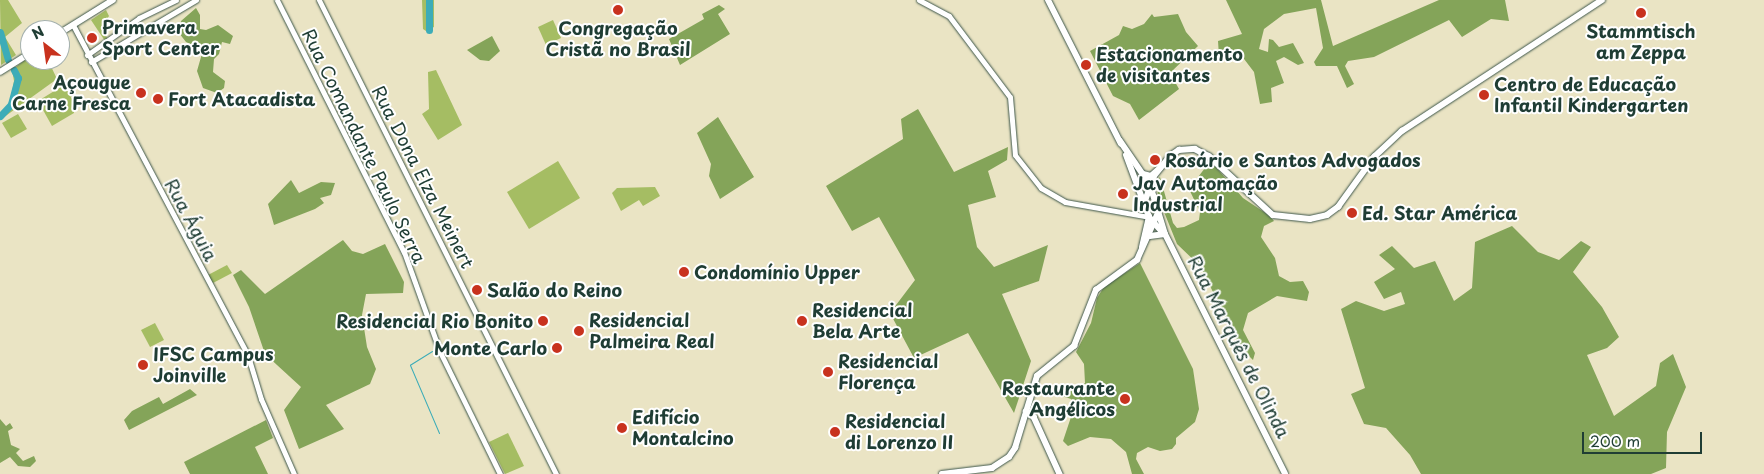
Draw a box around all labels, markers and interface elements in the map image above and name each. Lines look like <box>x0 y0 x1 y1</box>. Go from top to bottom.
marker: Congregação Cristã no Brasil <box>612 4 624 16</box>
marker: Stammtisch am Zeppa <box>1635 7 1647 19</box>
place label: Primavera Sport Center <box>102 17 221 59</box>
place label: Congregação Cristã no Brasil <box>546 18 690 60</box>
north arrow <box>20 20 70 70</box>
text: N <box>28 21 48 44</box>
place label: Stammtisch am Zeppa <box>1586 21 1696 64</box>
street label: Rua Comandante Paulo Serra <box>298 26 430 266</box>
marker: Primavera Sport Center <box>86 32 98 44</box>
place label: Estacionamento de visitantes <box>1096 44 1243 86</box>
marker: Estacionamento de visitantes <box>1080 59 1092 71</box>
place label: Açougue Carne Fresca <box>11 72 131 115</box>
place label: Centro de Educação Infantil Kindergarten <box>1494 74 1690 116</box>
street label: Rua Dona Elza Meinert <box>367 82 479 272</box>
marker: Açougue Carne Fresca <box>135 87 147 99</box>
place label: Fort Atacadista <box>168 88 316 110</box>
marker: Centro de Educação Infantil Kindergarten <box>1478 89 1490 101</box>
marker: Fort Atacadista <box>152 93 164 105</box>
place label: Rosário e Santos Advogados <box>1165 149 1422 171</box>
marker: Rosário e Santos Advogados <box>1149 154 1161 166</box>
place label: Jav Automação Industrial <box>1133 173 1278 215</box>
street label: Rua Águia <box>160 175 222 265</box>
marker: Jav Automação Industrial <box>1117 188 1129 200</box>
place label: Ed. Star América <box>1362 202 1519 224</box>
marker: Ed. Star América <box>1346 207 1358 219</box>
street label: Rua Marquês de Olinda <box>1183 251 1295 443</box>
place label: Condomínio Upper <box>694 261 861 283</box>
marker: Condomínio Upper <box>678 266 690 278</box>
place label: Salão do Reino <box>487 279 623 301</box>
marker: Salão do Reino <box>471 284 483 296</box>
place label: Residencial Bela Arte <box>812 300 912 342</box>
place label: Residencial Rio Bonito <box>333 310 533 332</box>
place label: Residencial Palmeira Real <box>589 310 715 352</box>
marker: Residencial Rio Bonito <box>537 315 549 327</box>
marker: Residencial Bela Arte <box>796 315 808 327</box>
marker: Residencial Palmeira Real <box>573 325 585 337</box>
place label: Monte Carlo <box>434 337 547 359</box>
marker: Monte Carlo <box>551 342 563 354</box>
place label: IFSC Campus Joinville <box>153 344 273 386</box>
place label: Residencial Florença <box>838 351 938 394</box>
marker: IFSC Campus Joinville <box>137 359 149 371</box>
marker: Residencial Florença <box>822 366 834 378</box>
place label: Restaurante Angélicos <box>1002 378 1115 420</box>
marker: Restaurante Angélicos <box>1119 393 1131 405</box>
place label: Edifício Montalcino <box>632 407 734 449</box>
place label: Residencial di Lorenzo II <box>845 411 955 454</box>
marker: Edifício Montalcino <box>616 422 628 434</box>
scale bar <box>1584 422 1704 454</box>
marker: Residencial di Lorenzo II <box>829 426 841 438</box>
text: 200 m <box>1590 429 1640 452</box>

